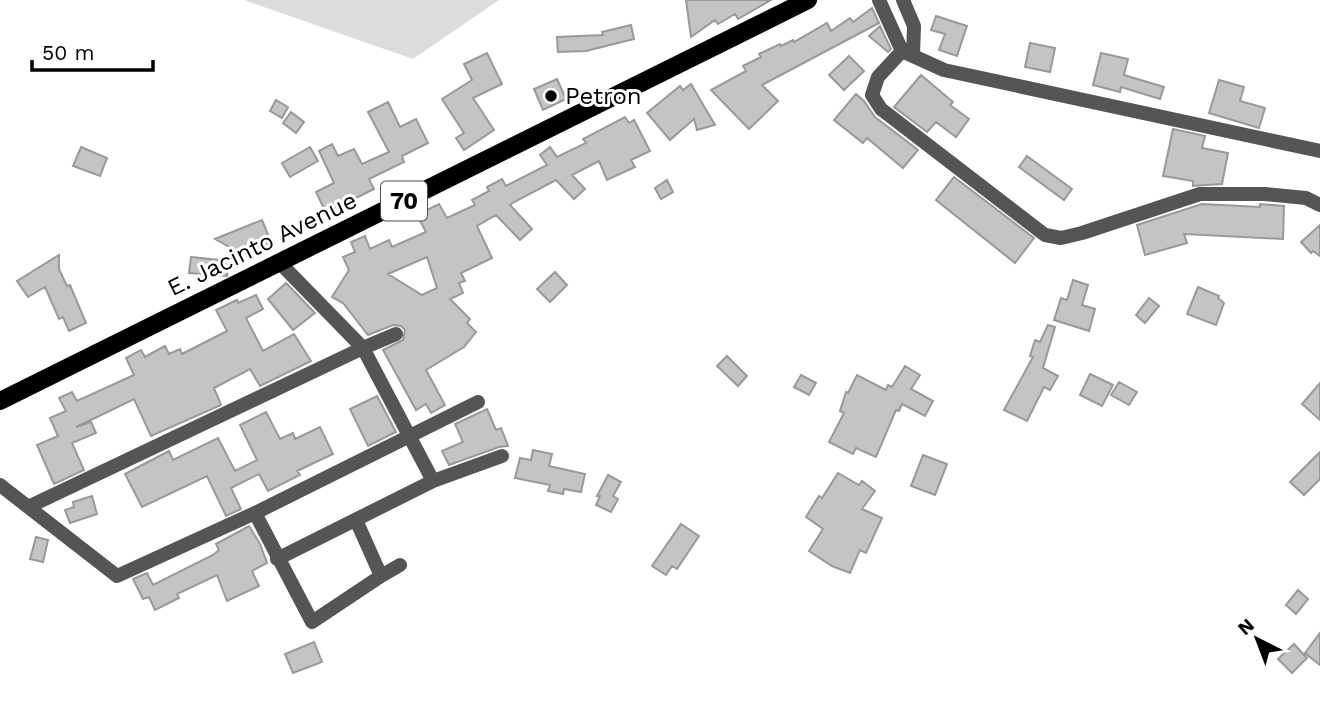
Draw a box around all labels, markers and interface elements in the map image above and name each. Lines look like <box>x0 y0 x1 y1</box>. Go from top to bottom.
scale bar <box>32 28 152 72</box>
text: 50 m <box>42 40 94 65</box>
place label: Petron <box>565 82 642 110</box>
marker: Petron <box>543 88 559 104</box>
road number: 70 <box>381 182 427 220</box>
street label: E. Jacinto Avenue <box>163 186 361 302</box>
north arrow <box>1222 604 1292 674</box>
text: N <box>1233 613 1259 640</box>

